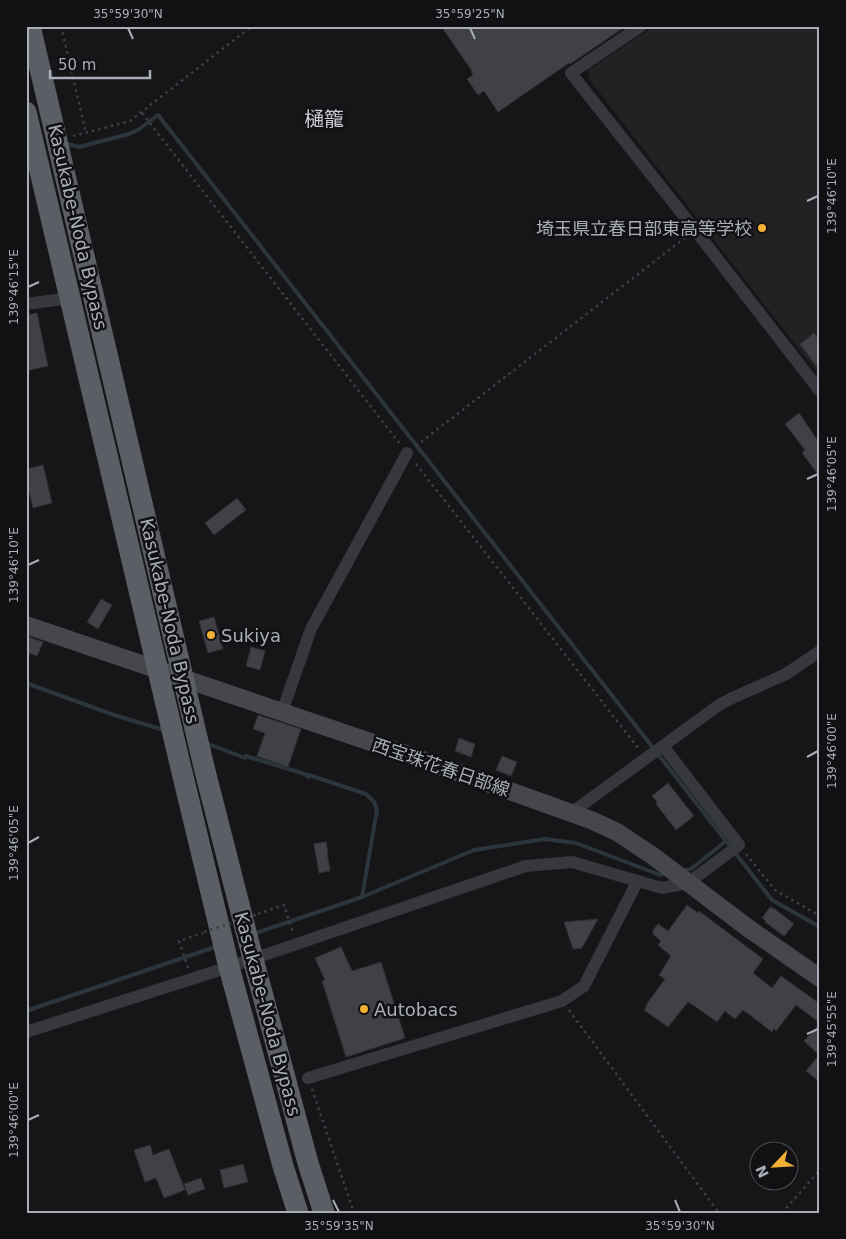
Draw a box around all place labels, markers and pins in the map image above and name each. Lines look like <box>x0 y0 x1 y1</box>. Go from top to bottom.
place label: 埼玉県立春日部東高等学校 <box>536 218 752 239</box>
marker: 埼玉県立春日部東高等学校 <box>756 222 768 234</box>
place label: Sukiya <box>221 625 281 646</box>
marker: Sukiya <box>205 629 217 641</box>
place label: Autobacs <box>374 999 458 1020</box>
marker: Autobacs <box>358 1003 370 1015</box>

